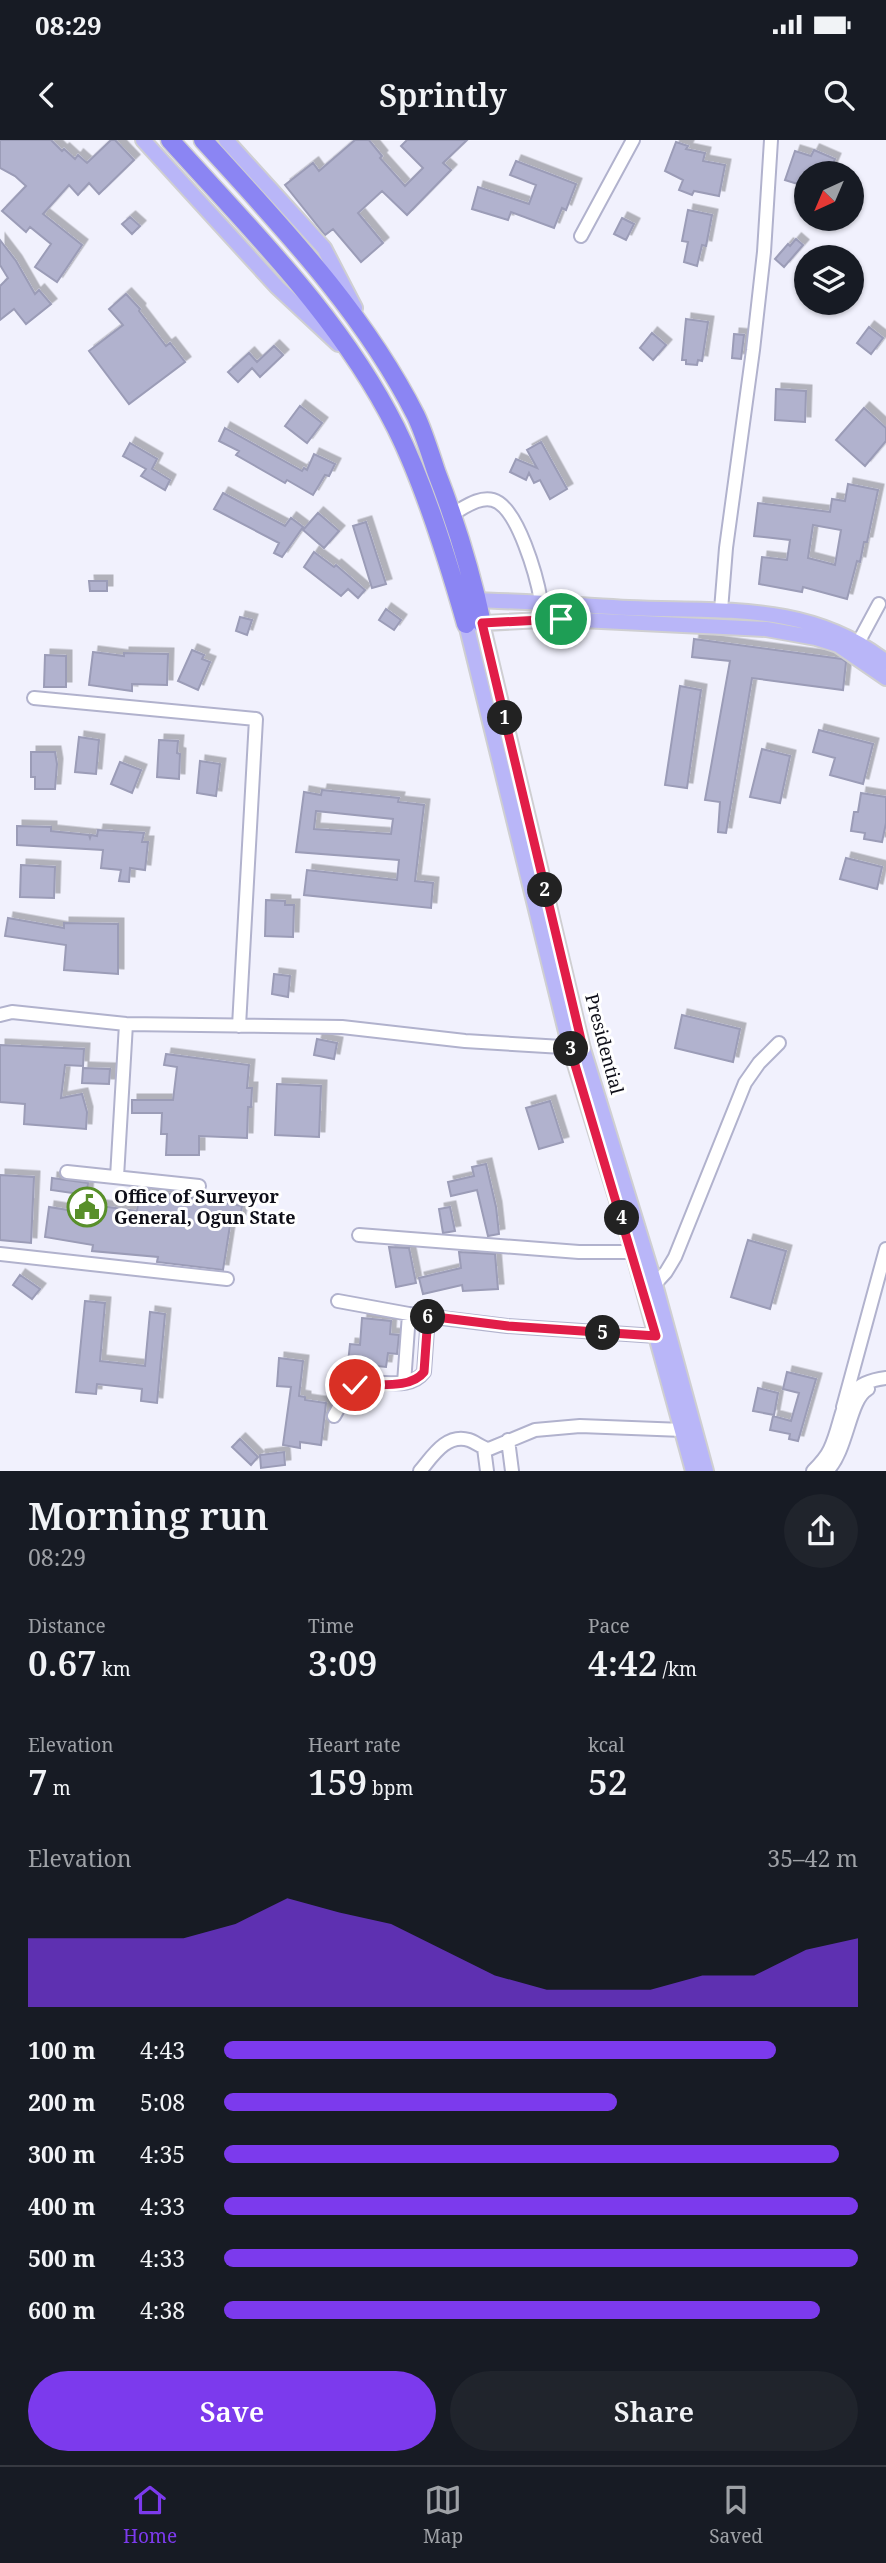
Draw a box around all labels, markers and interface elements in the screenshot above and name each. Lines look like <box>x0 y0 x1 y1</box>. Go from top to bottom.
text: 08:29 <box>35 7 102 43</box>
text: Sprintly <box>379 73 507 116</box>
icon: back <box>28 76 66 114</box>
icon: search <box>820 76 858 114</box>
north arrow <box>794 161 864 231</box>
map controls <box>794 161 864 315</box>
button: layers <box>794 245 864 315</box>
pin <box>531 589 591 649</box>
icon: arrive <box>542 600 580 638</box>
pin: 1 <box>488 700 522 736</box>
text: 1 <box>499 704 510 730</box>
pin: 2 <box>528 872 562 908</box>
text: 2 <box>539 876 550 902</box>
street label: Presidential <box>580 991 630 1097</box>
pin: 3 <box>554 1032 588 1066</box>
text: 3 <box>565 1035 576 1061</box>
place label: Office of Surveyor General, Ogun State <box>114 1184 296 1229</box>
public building icon: Office of Surveyor General, Ogun State <box>66 1186 108 1228</box>
pin: 4 <box>604 1200 640 1236</box>
text: 4 <box>616 1204 627 1230</box>
pin: 6 <box>410 1300 446 1334</box>
text: 6 <box>422 1303 433 1329</box>
pin: 5 <box>586 1316 620 1350</box>
text: 5 <box>597 1319 608 1345</box>
pin <box>325 1355 385 1415</box>
icon: check <box>336 1366 374 1404</box>
text: Morning run <box>28 1489 269 1541</box>
button: share <box>784 1494 858 1568</box>
text: 08:29 <box>28 1541 86 1573</box>
text: Distance <box>28 1613 106 1639</box>
text: Time <box>308 1613 354 1639</box>
text: Pace <box>588 1613 630 1639</box>
text: 0.67 <box>28 1639 97 1686</box>
text: 3:09 <box>308 1639 378 1686</box>
text: 4:42 <box>588 1639 658 1686</box>
text: km <box>97 1656 131 1682</box>
text: /km <box>658 1656 697 1682</box>
text: Elevation <box>28 1732 114 1758</box>
text: Heart rate <box>308 1732 401 1758</box>
text: kcal <box>588 1732 625 1758</box>
text: 7 <box>28 1758 48 1805</box>
text: 159 <box>308 1758 367 1805</box>
text: 52 <box>588 1758 627 1805</box>
text: m <box>48 1775 71 1801</box>
text: bpm <box>367 1775 413 1801</box>
text: Elevation <box>28 1842 132 1874</box>
text: 35–42 m <box>767 1842 858 1874</box>
text: 100 m <box>28 2034 96 2066</box>
text: 4:43 <box>140 2034 185 2066</box>
text: 200 m <box>28 2086 96 2118</box>
text: 5:08 <box>140 2086 185 2118</box>
text: 300 m <box>28 2138 96 2170</box>
text: 4:35 <box>140 2138 185 2170</box>
text: 400 m <box>28 2190 96 2222</box>
text: 4:33 <box>140 2190 185 2222</box>
text: 500 m <box>28 2242 96 2274</box>
text: 4:33 <box>140 2242 185 2274</box>
text: 600 m <box>28 2294 96 2326</box>
text: 4:38 <box>140 2294 185 2326</box>
button: Save <box>28 2371 436 2451</box>
button: Share <box>450 2371 858 2451</box>
tab: Home <box>123 2481 177 2549</box>
tab: Map <box>423 2481 463 2549</box>
tab: Saved <box>709 2481 763 2549</box>

